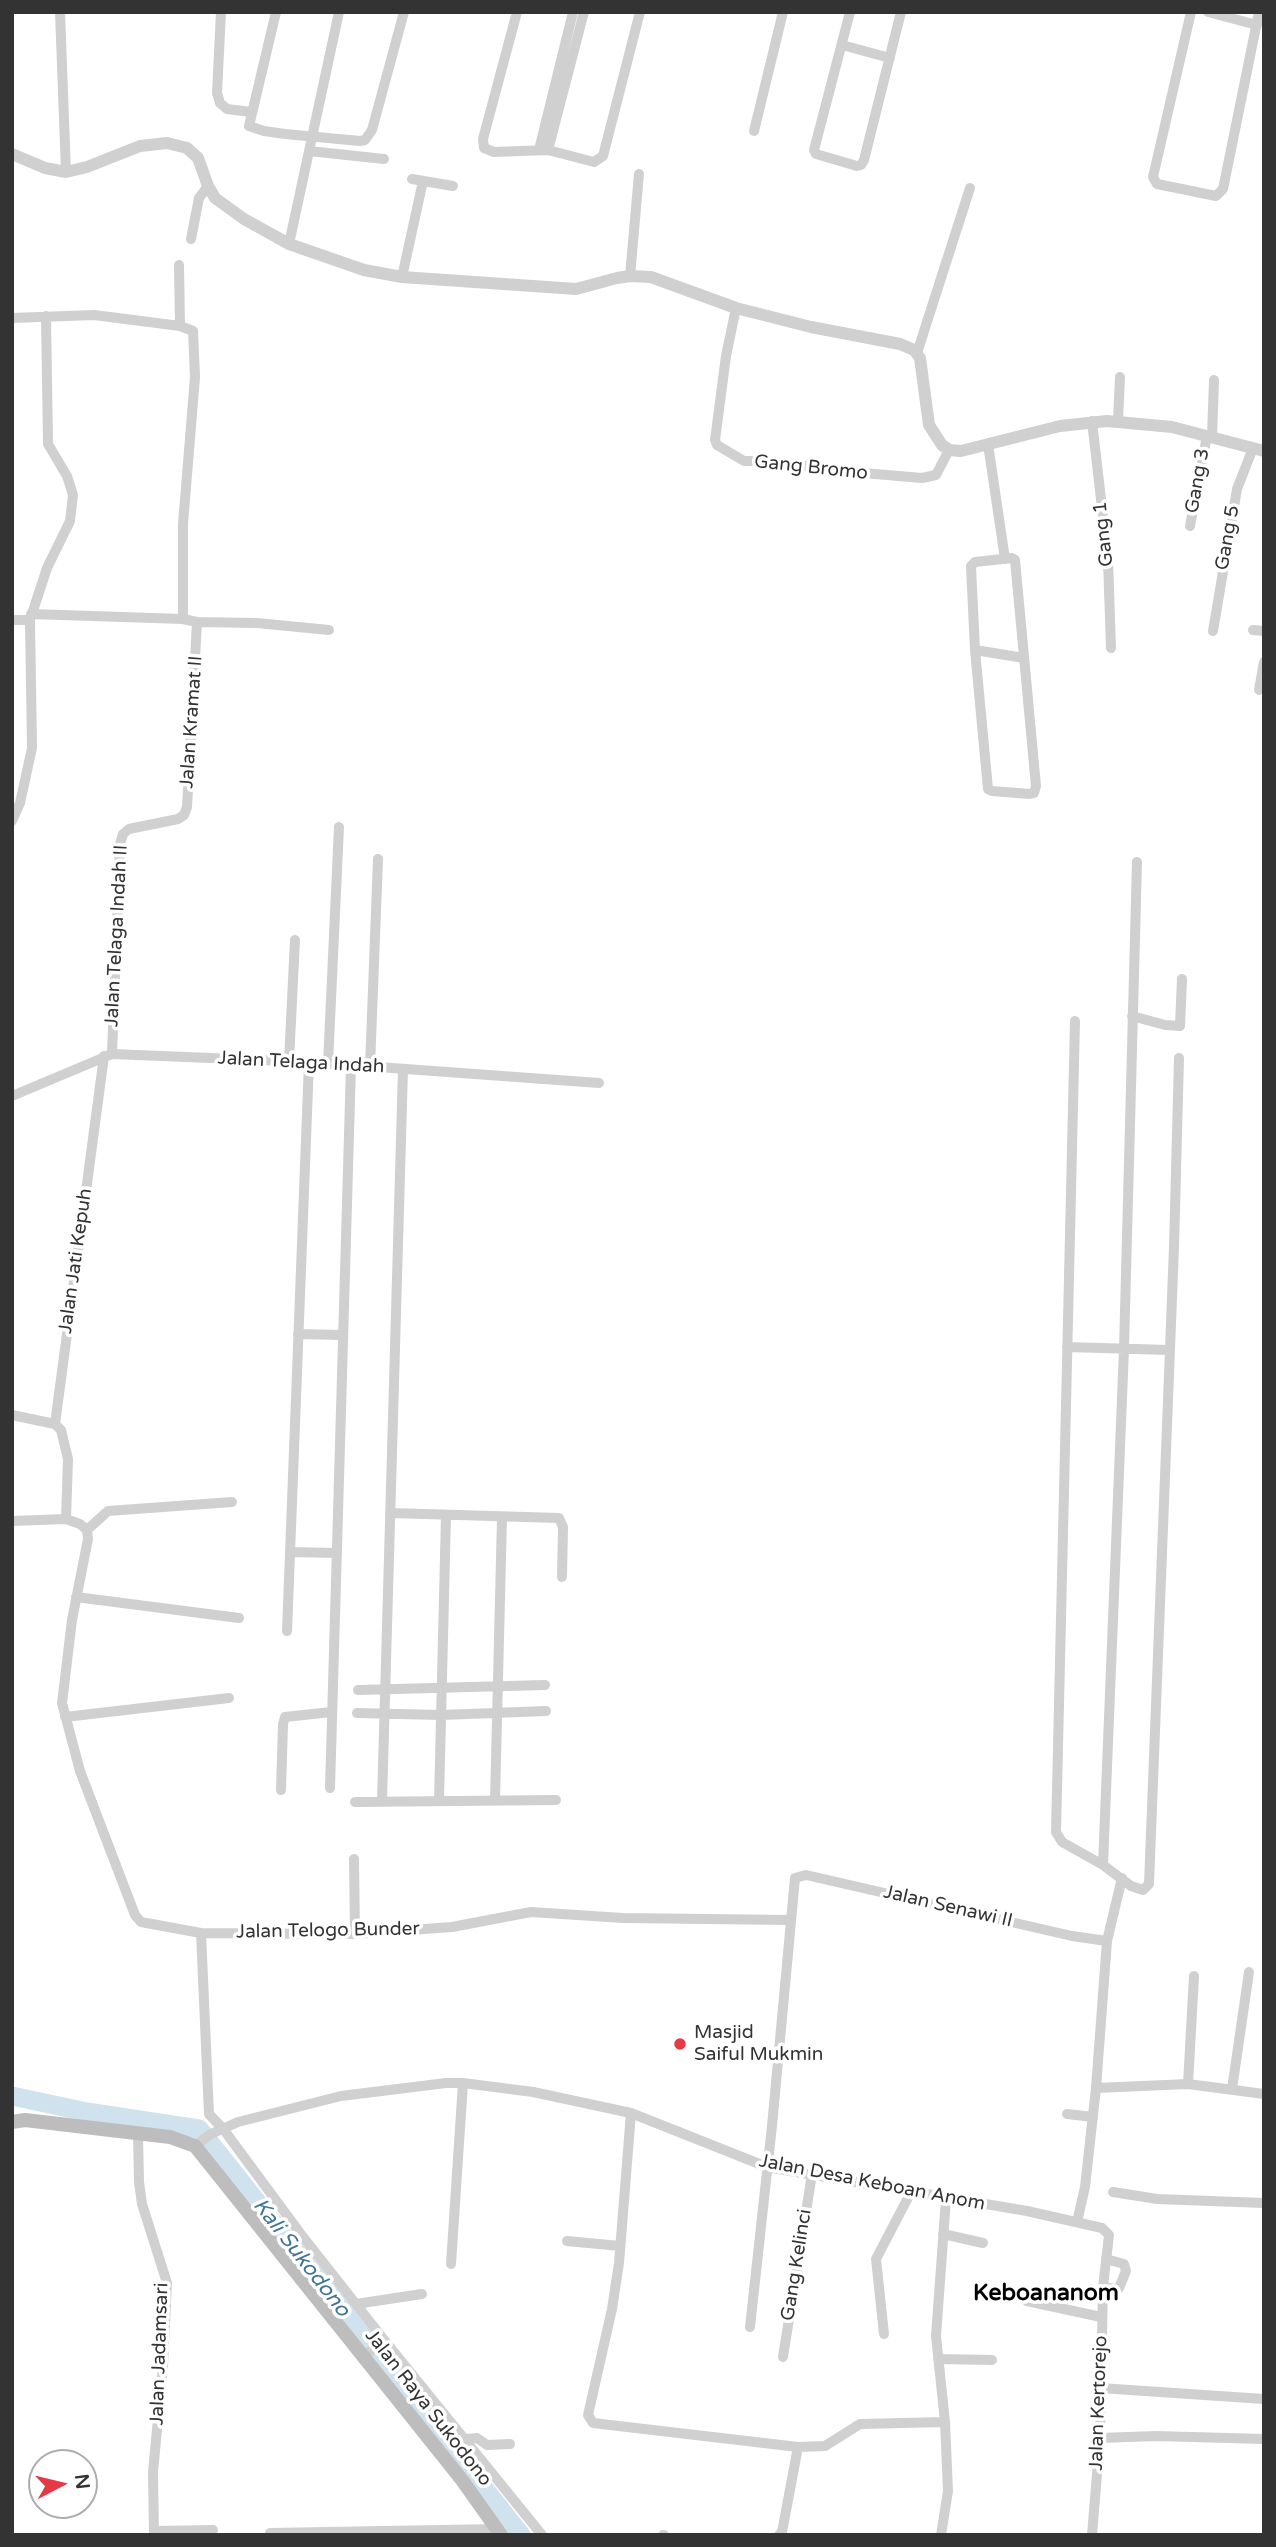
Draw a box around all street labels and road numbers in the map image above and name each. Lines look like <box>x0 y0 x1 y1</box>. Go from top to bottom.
street label: Gang 3 <box>1181 447 1215 515</box>
street label: Gang Bromo <box>753 451 869 485</box>
street label: Gang 1 <box>1089 500 1119 568</box>
street label: Gang 5 <box>1211 504 1245 572</box>
street label: Jalan Kramat II <box>176 655 208 789</box>
street label: Jalan Telaga Indah II <box>101 844 133 1028</box>
street label: Jalan Telaga Indah <box>217 1047 385 1079</box>
street label: Jalan Jati Kepuh <box>55 1187 97 1335</box>
street label: Jalan Senawi II <box>881 1881 1015 1933</box>
street label: Jalan Telogo Bunder <box>236 1918 420 1944</box>
street label: Jalan Desa Keboan Anom <box>757 2150 987 2216</box>
street label: Gang Kelinci <box>777 2207 817 2323</box>
street label: Jalan Jadamsari <box>146 2282 174 2426</box>
street label: Jalan Raya Sukodono <box>360 2325 496 2491</box>
street label: Jalan Kertorejo <box>1085 2335 1113 2471</box>

